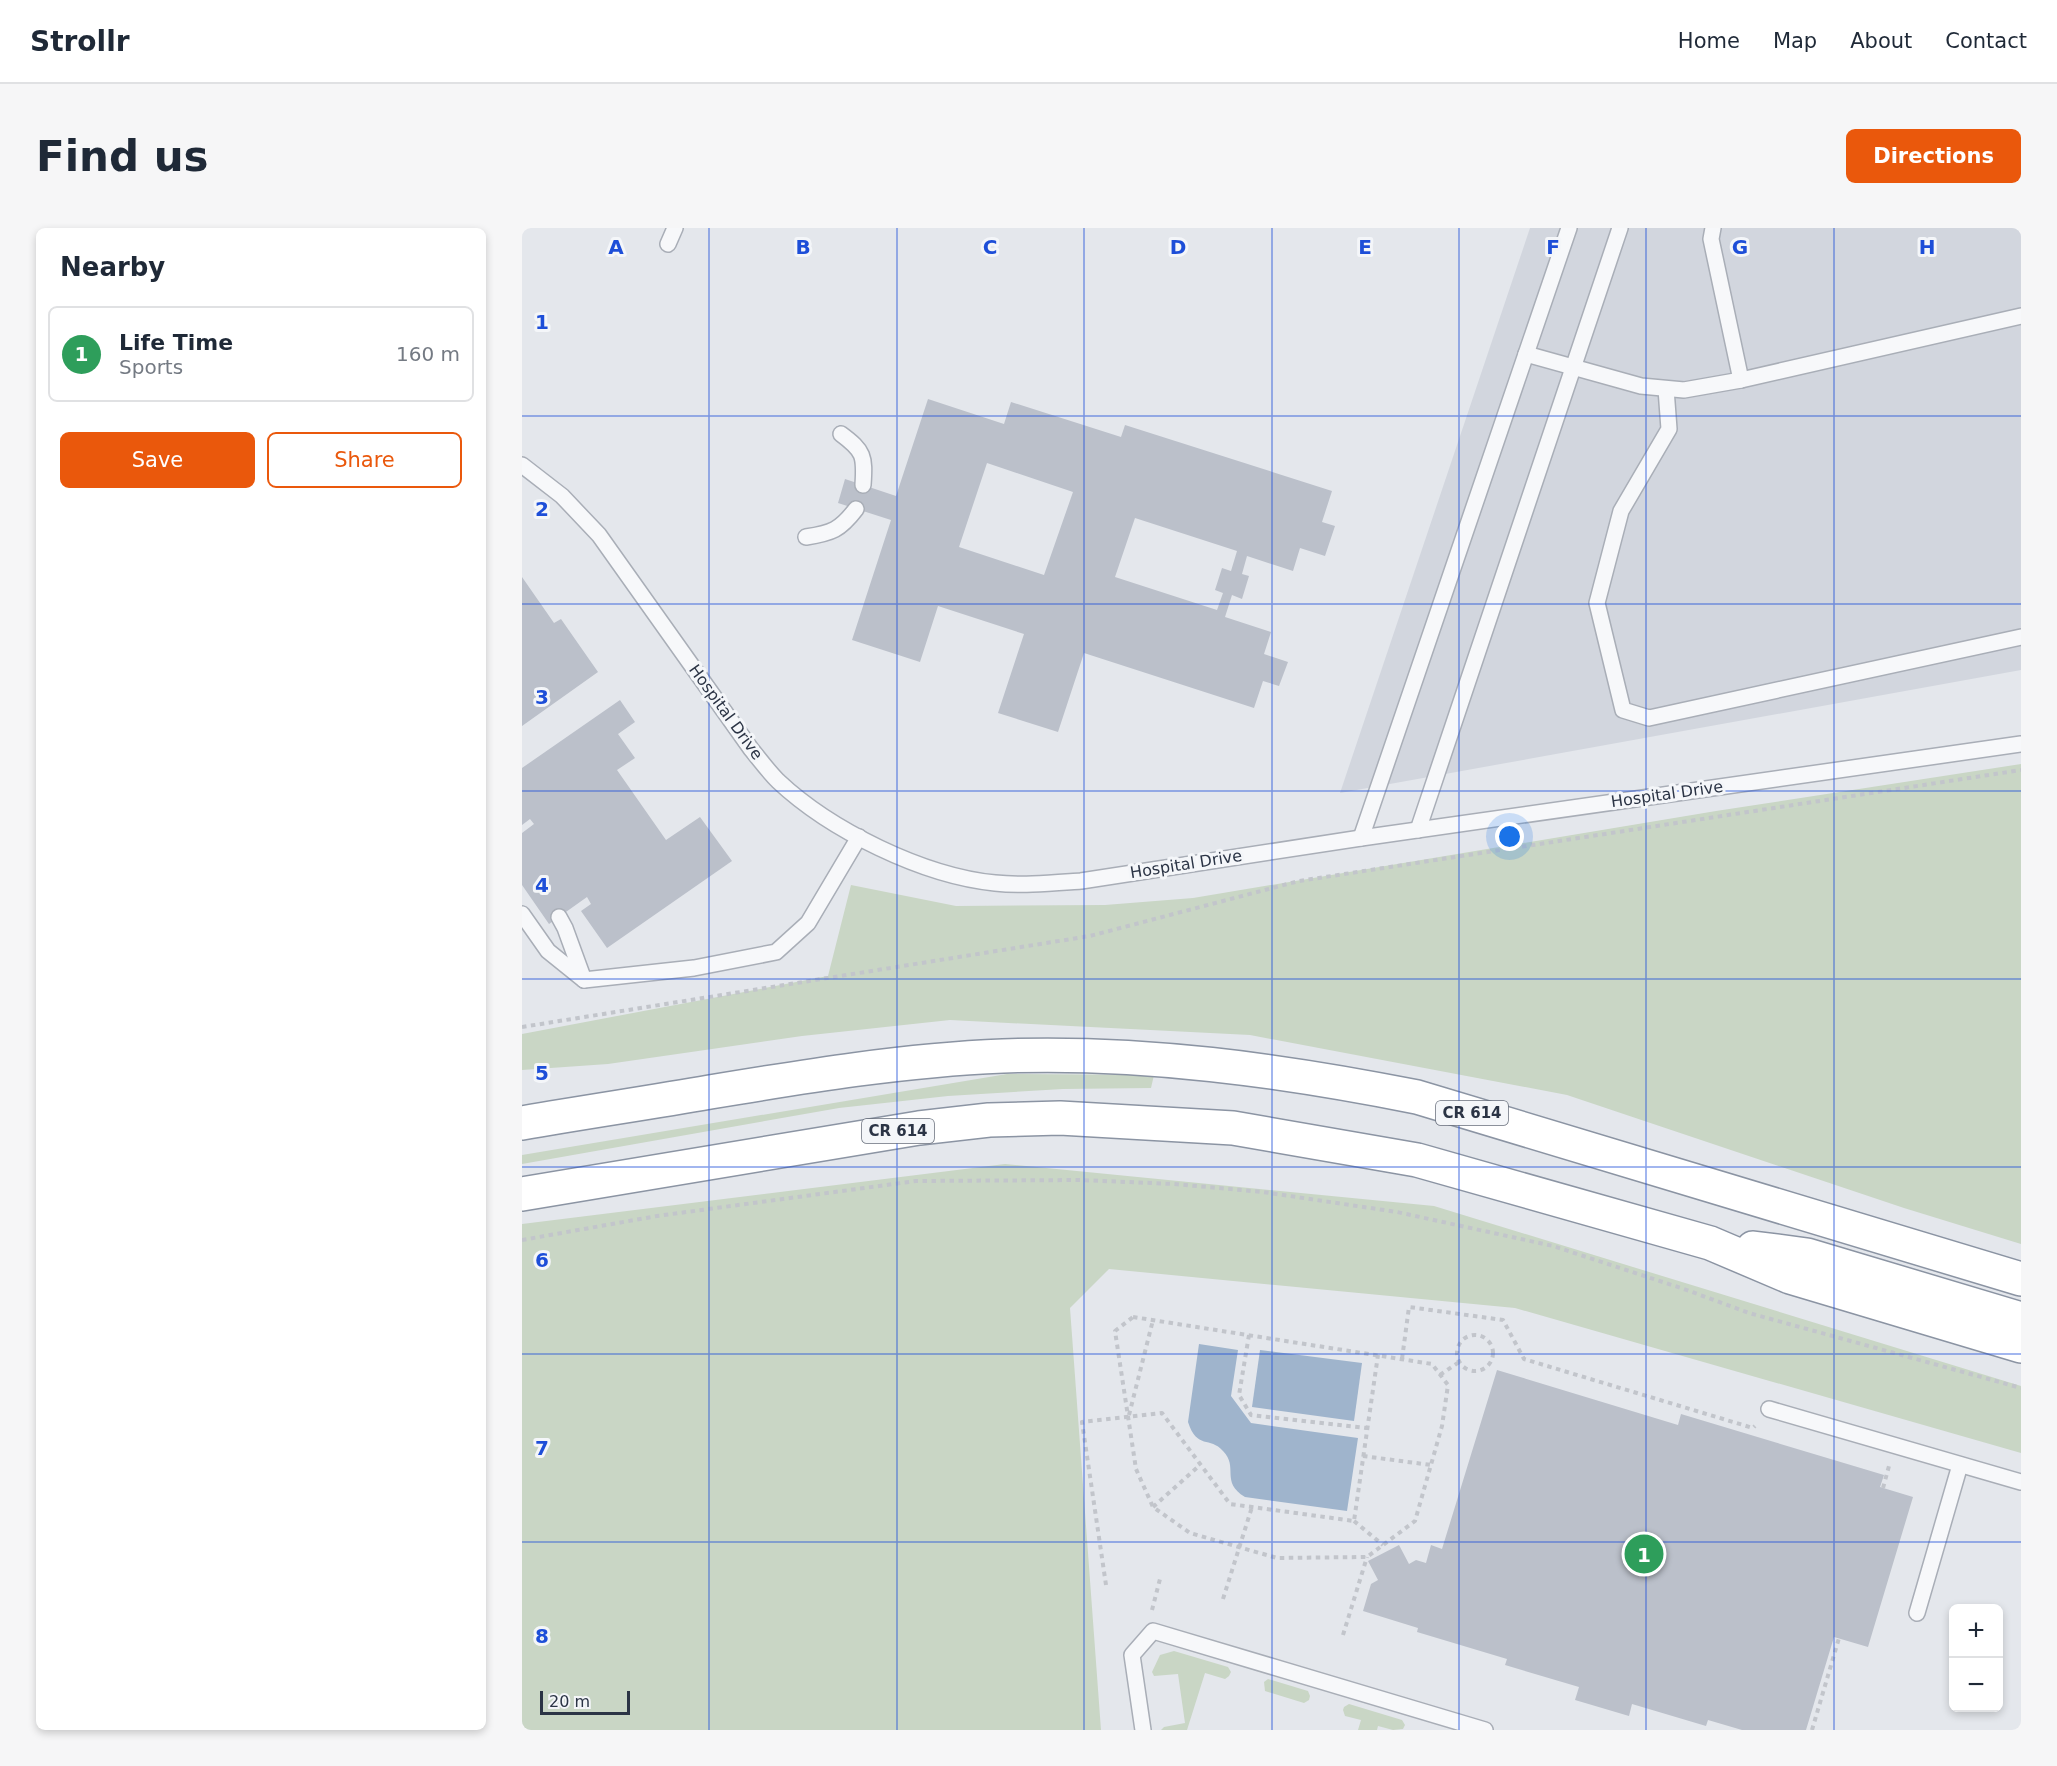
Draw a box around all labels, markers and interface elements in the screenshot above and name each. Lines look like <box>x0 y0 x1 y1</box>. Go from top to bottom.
text: Strollr <box>30 25 130 58</box>
text: Home <box>1678 29 1740 53</box>
text: Map <box>1773 29 1817 53</box>
text: About <box>1850 29 1912 53</box>
text: Contact <box>1945 29 2027 53</box>
button: Directions <box>1846 129 2021 183</box>
text: Find us <box>36 132 209 181</box>
text: A <box>608 235 624 259</box>
text: B <box>795 235 811 259</box>
text: C <box>983 235 997 259</box>
text: D <box>1170 235 1186 259</box>
text: E <box>1358 235 1372 259</box>
text: F <box>1546 235 1560 259</box>
text: G <box>1732 235 1748 259</box>
text: H <box>1919 235 1935 259</box>
text: Nearby <box>60 252 165 282</box>
text: 1 <box>535 310 549 334</box>
text: Life Time <box>119 330 233 355</box>
text: 1 <box>75 342 88 366</box>
text: 160 m <box>396 342 460 366</box>
text: Sports <box>119 355 183 379</box>
button: Save <box>60 432 255 488</box>
button: Share <box>267 432 462 488</box>
text: 2 <box>535 497 549 521</box>
street label: Hospital Drive <box>685 661 767 763</box>
text: 3 <box>535 685 549 709</box>
street label: Hospital Drive <box>1610 777 1724 811</box>
your location <box>1495 822 1524 851</box>
street label: Hospital Drive <box>1129 846 1243 882</box>
text: 4 <box>535 873 549 897</box>
text: 5 <box>535 1061 549 1085</box>
road number: CR 614 <box>1436 1101 1508 1125</box>
road number: CR 614 <box>862 1119 934 1143</box>
text: 6 <box>535 1248 549 1272</box>
text: 7 <box>535 1436 549 1460</box>
pin: 1 <box>1624 1532 1664 1576</box>
map controls <box>1949 1604 2003 1712</box>
button: + <box>1949 1604 2003 1658</box>
text: 8 <box>535 1624 549 1648</box>
button: − <box>1949 1658 2003 1712</box>
scale bar <box>540 1688 630 1716</box>
text: 20 m <box>549 1692 590 1711</box>

